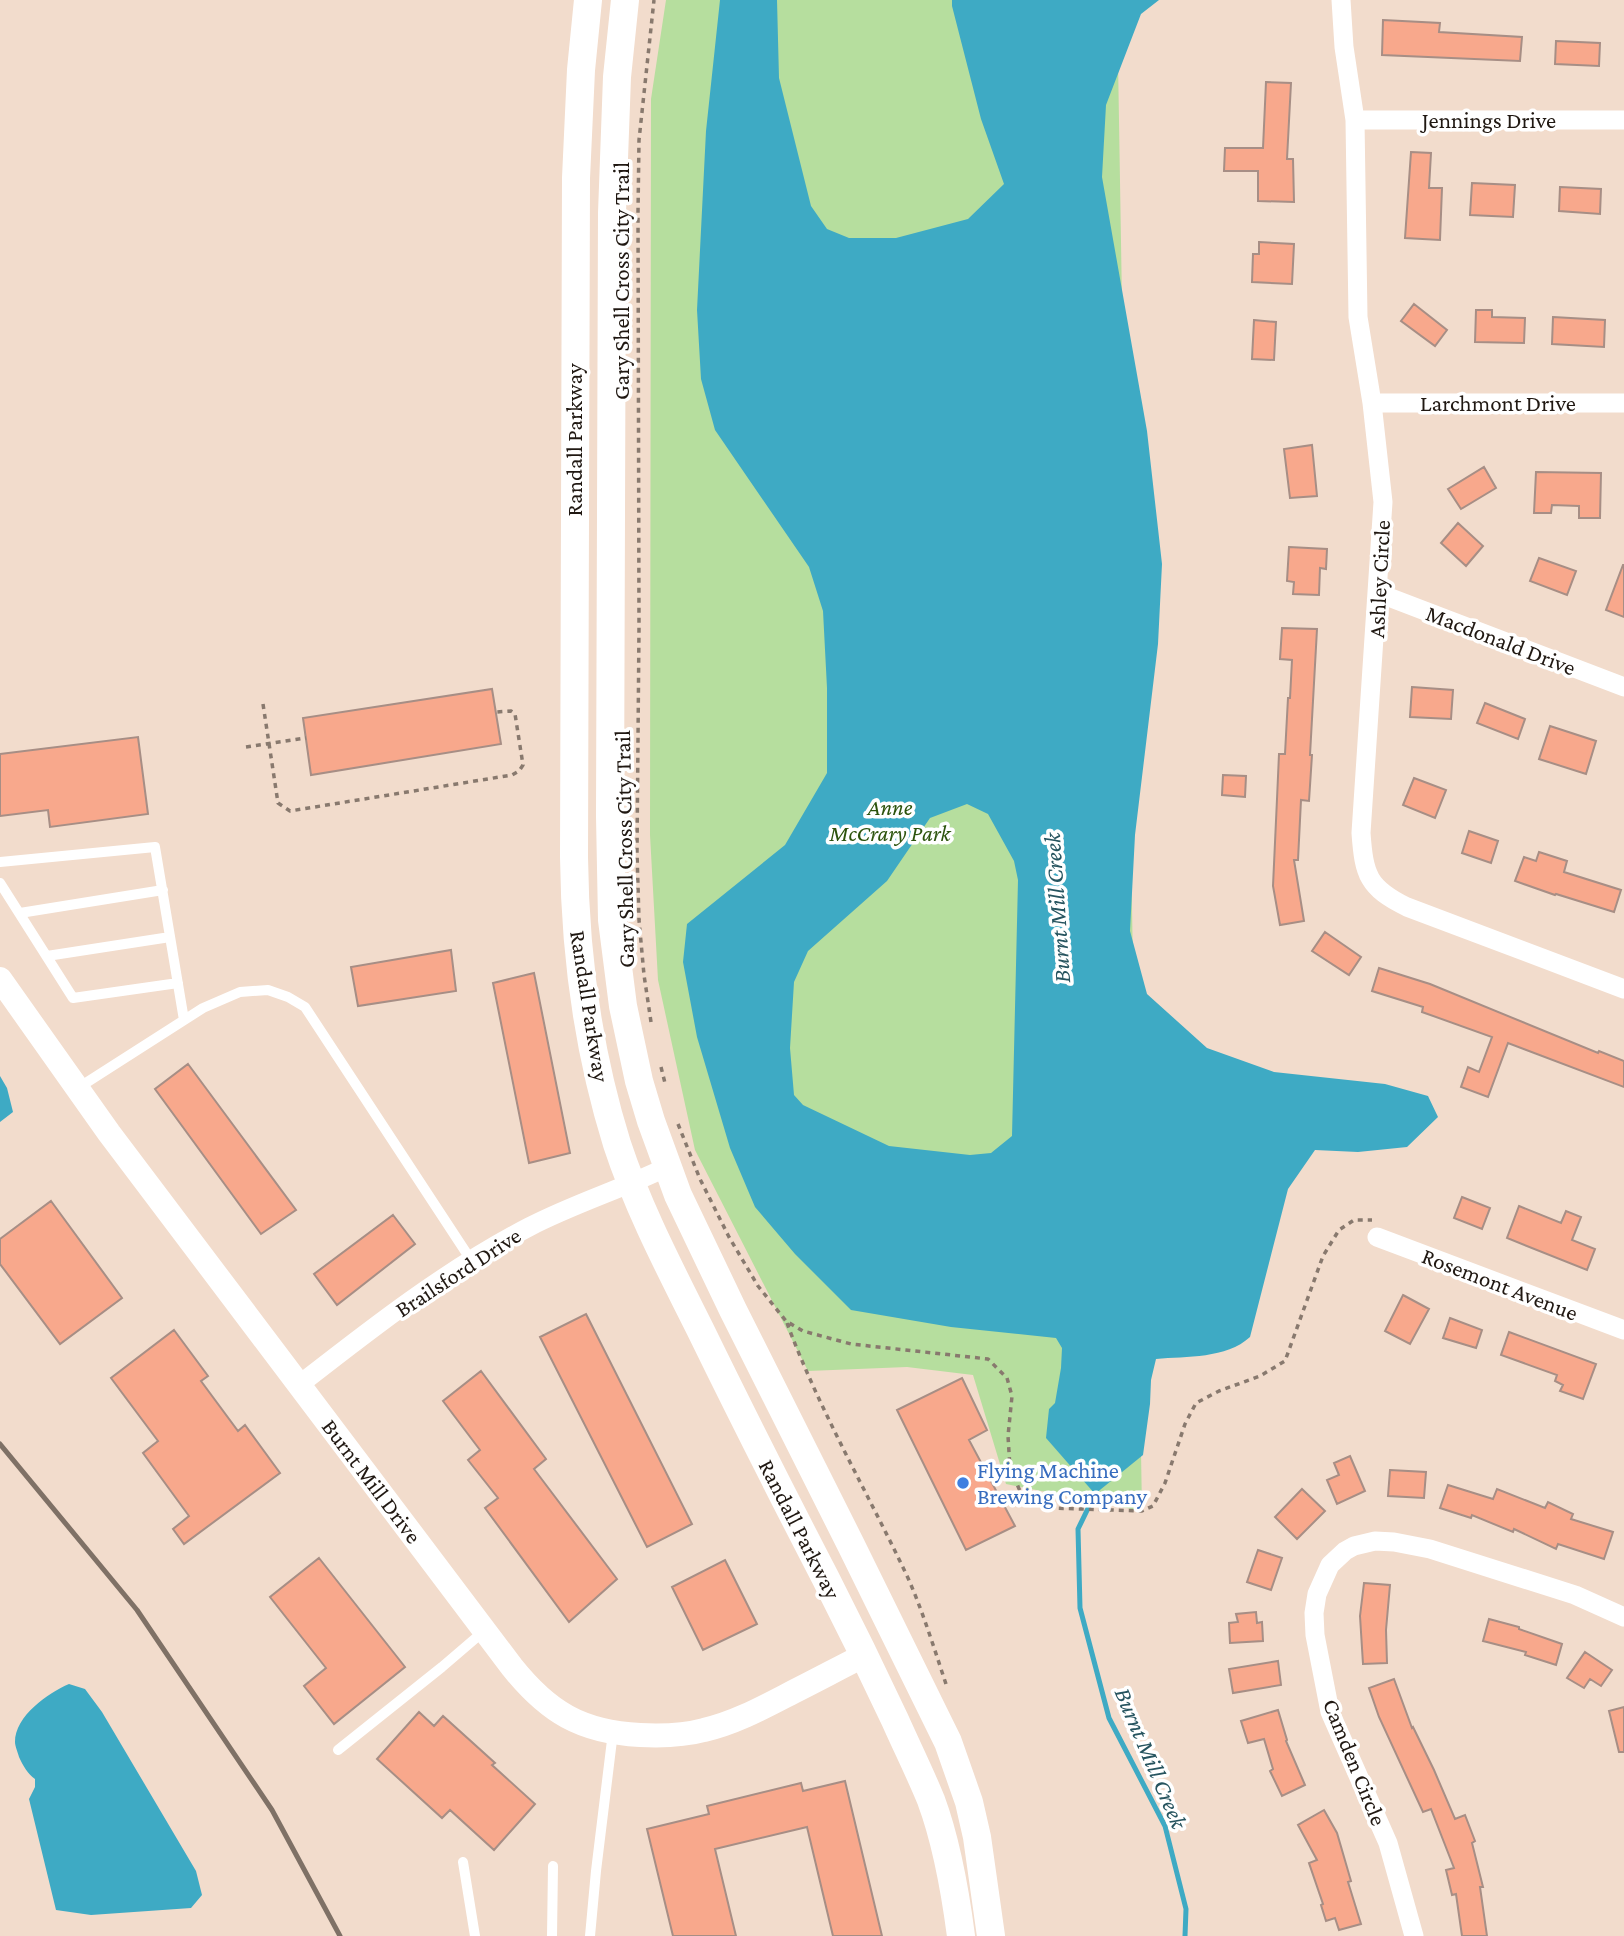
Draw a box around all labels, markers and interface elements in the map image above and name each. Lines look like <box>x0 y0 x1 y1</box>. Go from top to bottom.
street label: Jennings Drive <box>1420 107 1556 133</box>
street label: Gary Shell Cross City Trail <box>608 162 634 400</box>
street label: Randall Parkway <box>561 363 587 517</box>
street label: Larchmont Drive <box>1420 390 1576 416</box>
street label: Ashley Circle <box>1363 519 1395 639</box>
street label: Macdonald Drive <box>1423 600 1579 680</box>
street label: Gary Shell Cross City Trail <box>609 730 639 968</box>
park label: Anne McCrary Park <box>828 794 952 846</box>
water label: Burnt Mill Creek <box>1038 830 1075 984</box>
street label: Randall Parkway <box>565 928 615 1084</box>
street label: Brailsford Drive <box>390 1222 526 1322</box>
street label: Rosemont Avenue <box>1418 1242 1582 1326</box>
street label: Burnt Mill Drive <box>317 1414 427 1548</box>
street label: Randall Parkway <box>754 1455 847 1603</box>
place label: Flying Machine Brewing Company <box>977 1457 1147 1509</box>
marker: Flying Machine Brewing Company <box>955 1475 971 1491</box>
water label: Burnt Mill Creek <box>1110 1683 1194 1834</box>
street label: Camden Circle <box>1318 1695 1392 1829</box>

